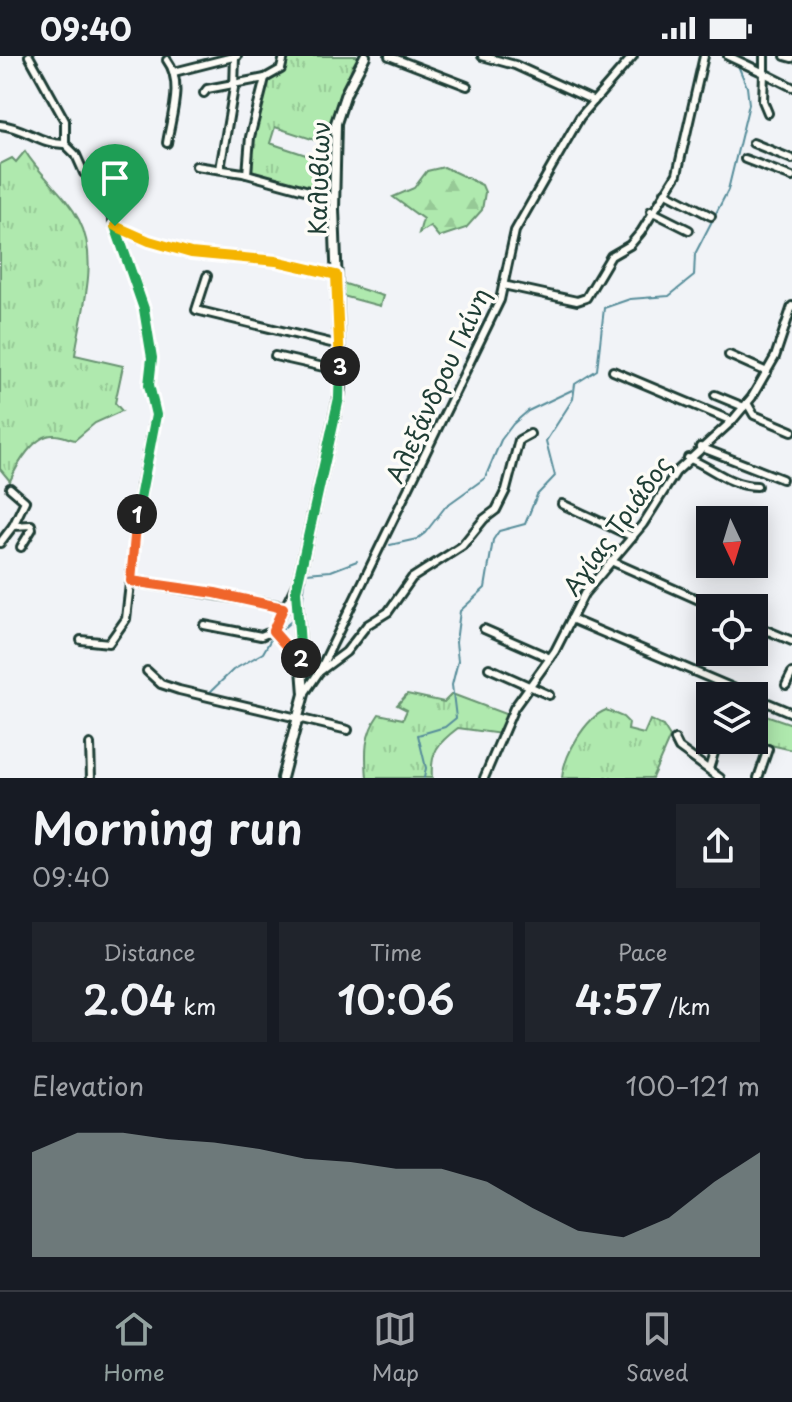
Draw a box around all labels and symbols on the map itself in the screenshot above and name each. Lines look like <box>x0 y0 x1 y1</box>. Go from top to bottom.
street label: Καλυβίων <box>298 120 338 236</box>
pin <box>81 144 149 226</box>
street label: Αλεξάνδρου Γκίνη <box>376 281 498 489</box>
pin: 3 <box>320 346 360 386</box>
street label: Αγίας Τριάδος <box>553 448 679 602</box>
pin: 1 <box>117 494 157 534</box>
north arrow <box>696 506 768 578</box>
pin: 2 <box>281 638 321 678</box>

